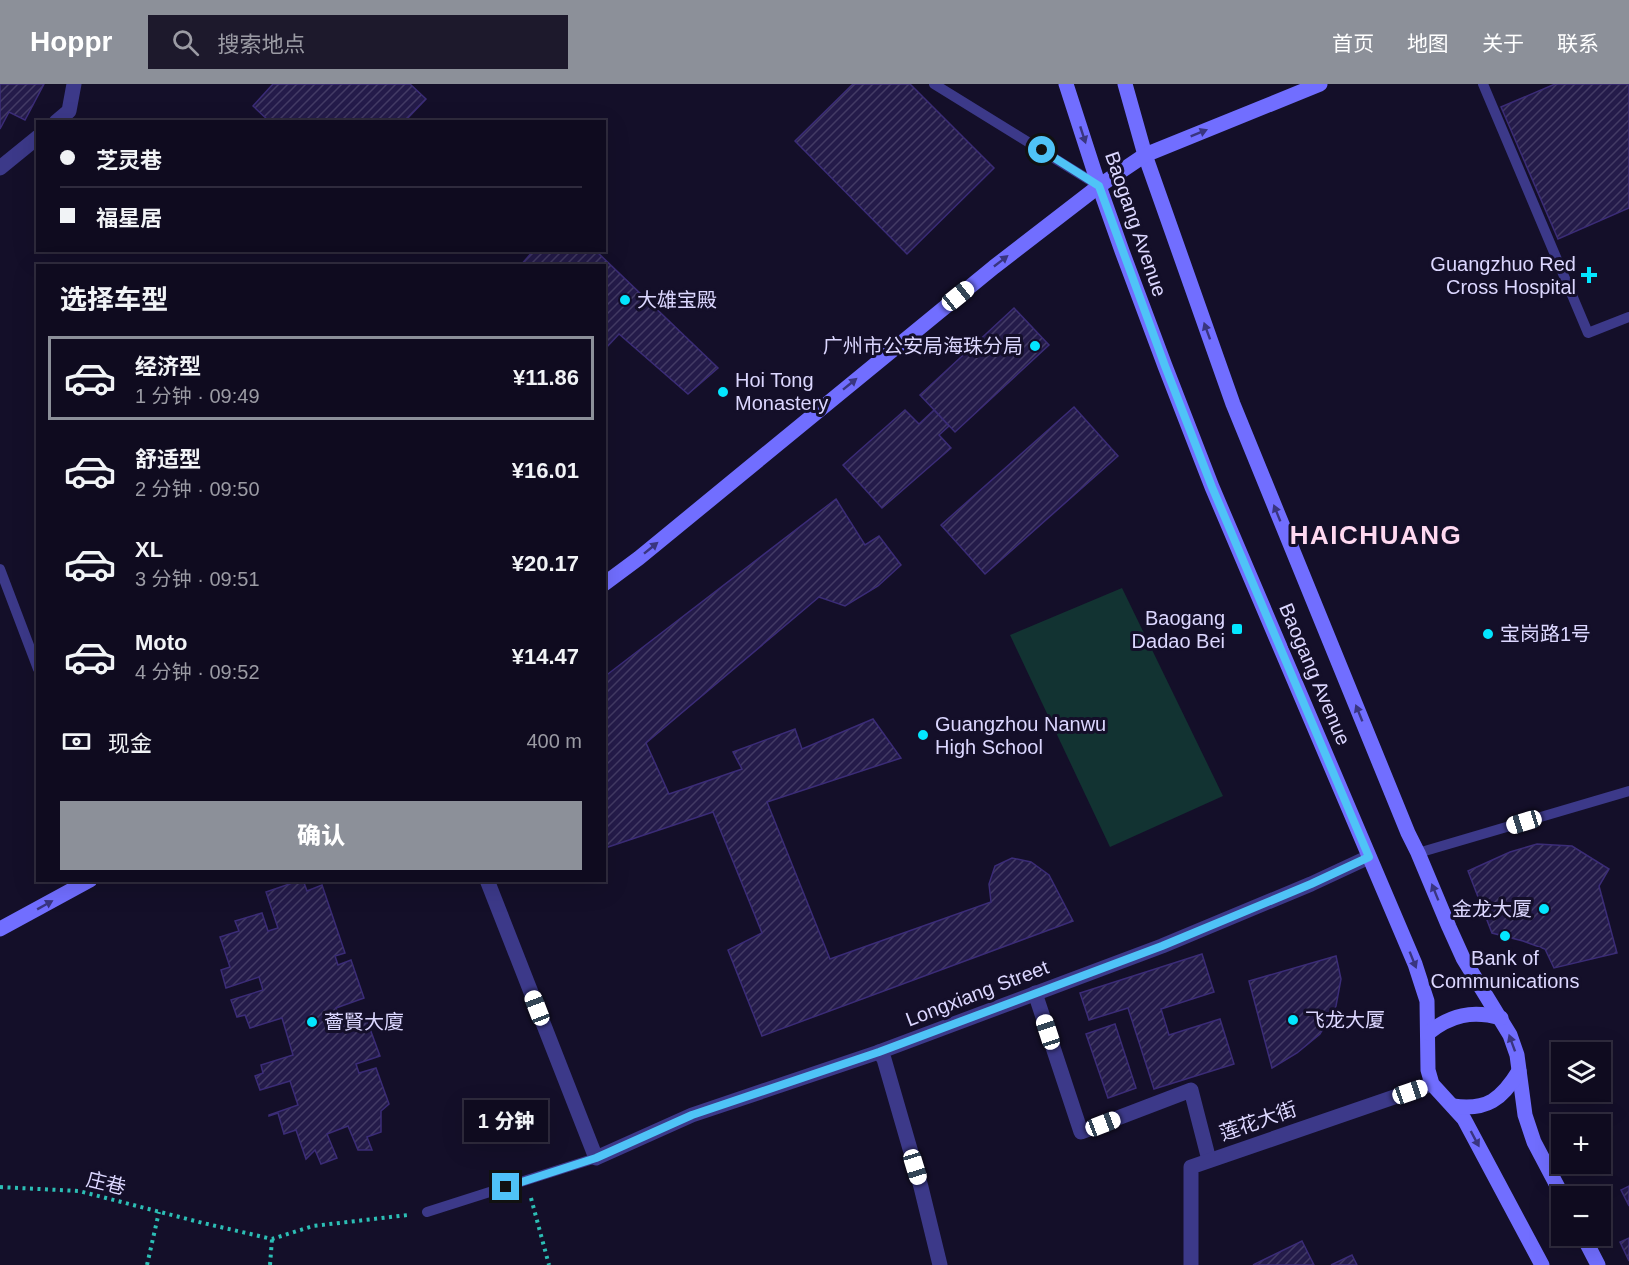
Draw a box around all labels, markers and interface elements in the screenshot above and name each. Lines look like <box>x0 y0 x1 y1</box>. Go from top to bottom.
search box <box>148 15 568 69</box>
text: Hoppr <box>30 26 112 57</box>
icon: search <box>169 26 202 59</box>
text: 搜索地点 <box>217 32 305 57</box>
text: 首页 <box>1332 32 1374 55</box>
text: 地图 <box>1407 32 1449 55</box>
text: 关于 <box>1482 32 1524 55</box>
text: 联系 <box>1557 32 1599 55</box>
one-way arrow <box>1078 126 1088 144</box>
one-way arrow <box>1190 128 1208 137</box>
route start <box>1028 136 1055 163</box>
text: 芝灵巷 <box>96 148 162 173</box>
street label: Baogang Avenue <box>1101 149 1171 299</box>
text: 福星居 <box>96 206 162 231</box>
place label: Guangzhuo Red Cross Hospital <box>1430 253 1576 298</box>
one-way arrow <box>994 255 1009 267</box>
marker: Guangzhuo Red Cross Hospital <box>1580 266 1598 284</box>
car <box>938 278 978 314</box>
text: 选择车型 <box>60 285 168 315</box>
place label: 大雄宝殿 <box>637 289 717 311</box>
marker: 大雄宝殿 <box>618 293 632 307</box>
one-way arrow <box>1202 322 1212 340</box>
place label: 广州市公安局海珠分局 <box>823 335 1023 357</box>
marker: 广州市公安局海珠分局 <box>1028 339 1042 353</box>
icon: car <box>63 351 117 405</box>
text: 经济型 <box>135 354 201 379</box>
text: ¥11.86 <box>513 365 579 390</box>
place label: Hoi Tong Monastery <box>735 369 828 414</box>
one-way arrow <box>842 378 858 391</box>
text: 1 分钟 · 09:49 <box>135 385 260 407</box>
marker: Hoi Tong Monastery <box>716 385 730 399</box>
icon: car <box>63 444 117 498</box>
text: 舒适型 <box>135 447 201 472</box>
text: ¥16.01 <box>512 458 579 483</box>
text: 2 分钟 · 09:50 <box>135 478 260 500</box>
one-way arrow <box>1272 503 1282 521</box>
district label: HAICHUANG <box>1290 520 1462 550</box>
icon: car <box>63 537 117 591</box>
text: XL <box>135 537 163 562</box>
one-way arrow <box>643 542 659 555</box>
text: ¥20.17 <box>512 551 579 576</box>
text: 3 分钟 · 09:51 <box>135 568 260 590</box>
street label: Baogang Avenue <box>1275 600 1355 748</box>
place label: Baogang Dadao Bei <box>1132 607 1225 652</box>
marker: Baogang Dadao Bei <box>1230 622 1244 636</box>
place label: 宝岗路1号 <box>1500 623 1591 645</box>
marker: 宝岗路1号 <box>1481 627 1495 641</box>
icon: car <box>63 630 117 684</box>
text: Moto <box>135 630 188 655</box>
text: ¥14.47 <box>512 644 579 669</box>
text: 4 分钟 · 09:52 <box>135 661 260 683</box>
one-way arrow <box>1354 703 1364 721</box>
place label: Guangzhou Nanwu High School <box>935 713 1106 758</box>
icon: cash <box>60 725 93 758</box>
marker: Guangzhou Nanwu High School <box>916 728 930 742</box>
text: 400 m <box>526 730 582 752</box>
text: 现金 <box>108 731 152 756</box>
button: 确认 <box>60 801 582 870</box>
car <box>1504 808 1544 836</box>
one-way arrow <box>1430 883 1440 901</box>
place label: 金龙大厦 <box>1452 898 1532 920</box>
one-way arrow <box>37 900 54 910</box>
marker: 金龙大厦 <box>1537 902 1551 916</box>
marker: Bank of Communications <box>1498 929 1512 943</box>
place label: Bank of Communications <box>1431 947 1579 992</box>
one-way arrow <box>1408 951 1418 969</box>
street label: Longxiang Street <box>902 955 1052 1030</box>
car <box>522 988 552 1028</box>
place label: 飞龙大厦 <box>1305 1009 1385 1031</box>
place label: 薈賢大廈 <box>324 1011 404 1033</box>
car <box>1034 1012 1062 1052</box>
marker: 飞龙大厦 <box>1286 1013 1300 1027</box>
marker: 薈賢大廈 <box>305 1015 319 1029</box>
one-way arrow <box>1507 1034 1517 1052</box>
map controls <box>1551 1042 1611 1246</box>
button: layers <box>1551 1042 1611 1102</box>
car <box>1390 1078 1430 1106</box>
street label: 莲花大街 <box>1217 1098 1299 1144</box>
callout: 1 分钟 <box>464 1100 548 1142</box>
car <box>1083 1109 1123 1139</box>
text: 1 分钟 <box>478 1110 534 1132</box>
button: + <box>1551 1114 1611 1174</box>
one-way arrow <box>1470 1130 1480 1147</box>
car <box>901 1147 929 1187</box>
street label: 庄巷 <box>84 1167 128 1199</box>
route end <box>492 1173 519 1200</box>
button: − <box>1551 1186 1611 1246</box>

